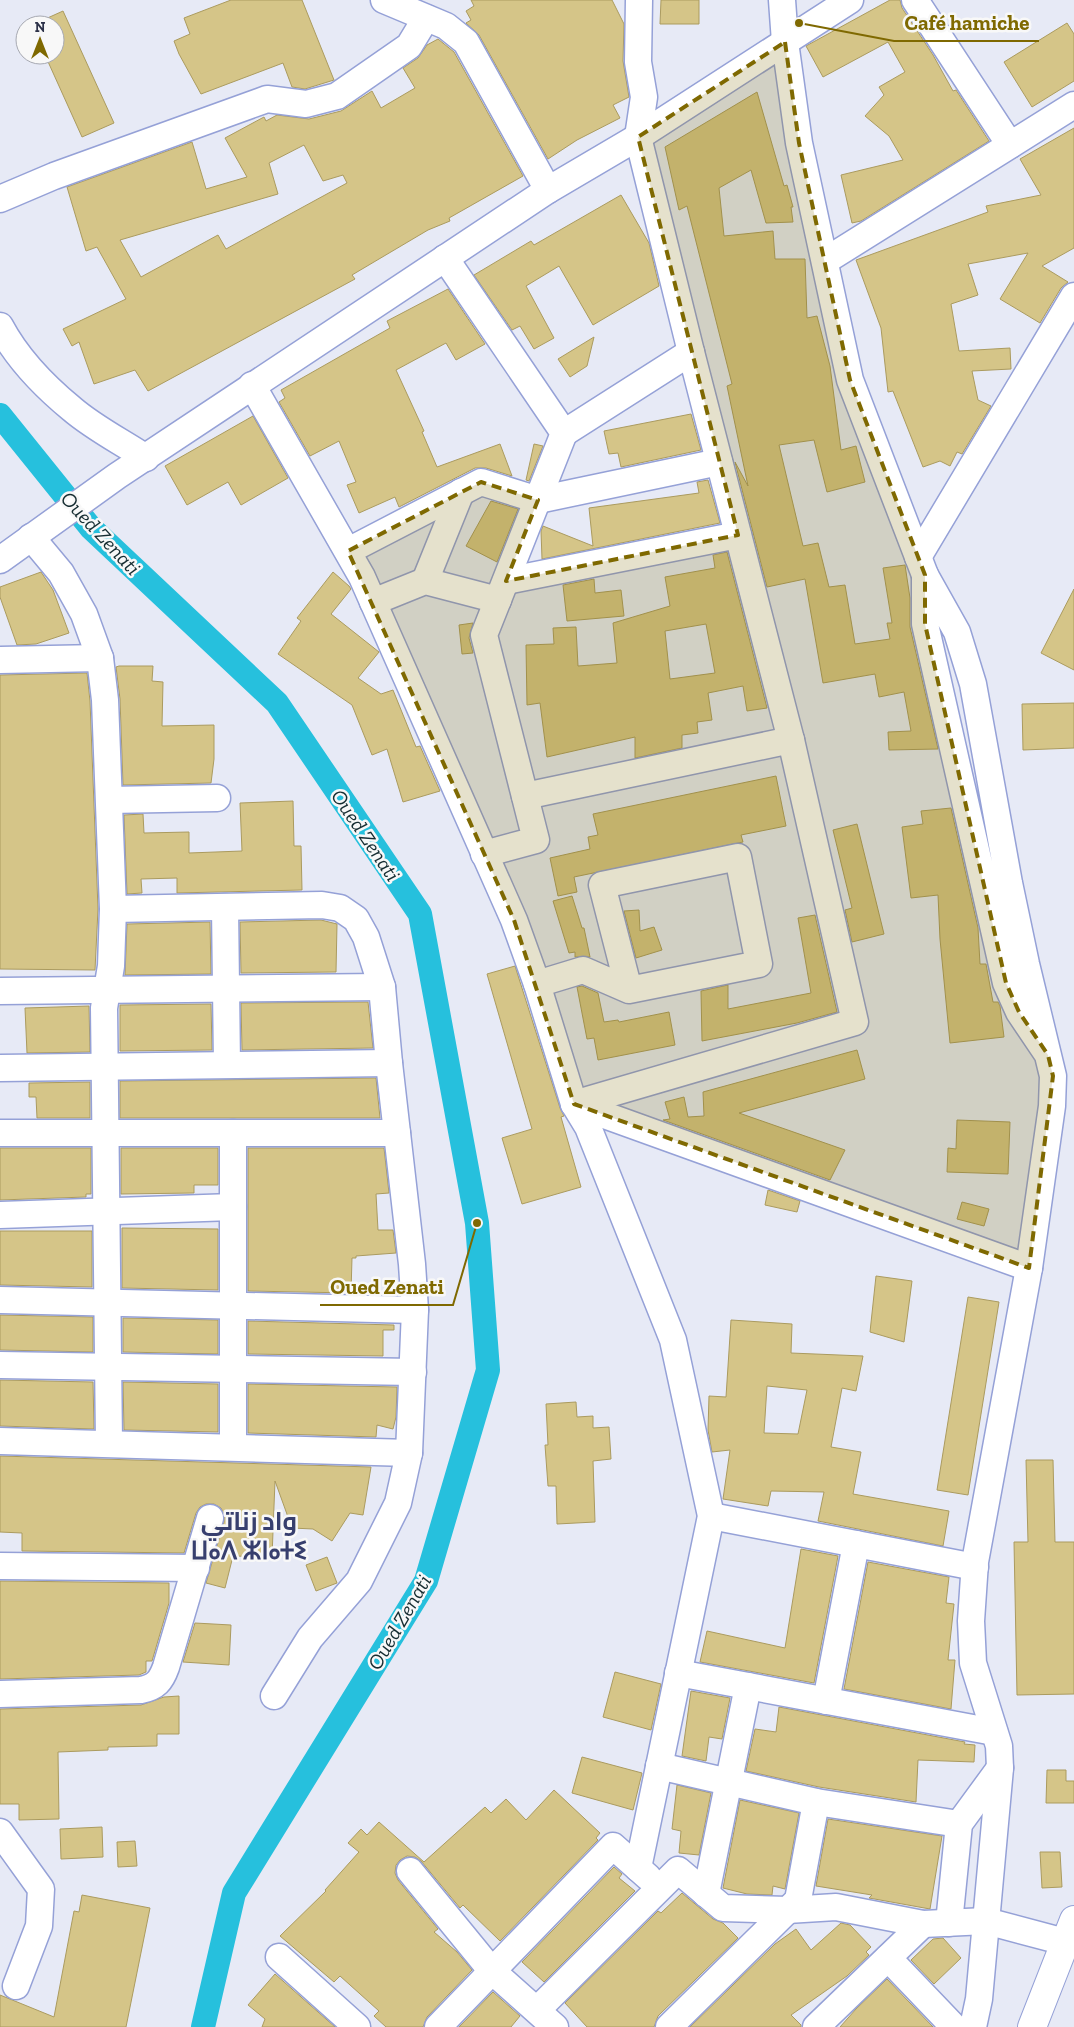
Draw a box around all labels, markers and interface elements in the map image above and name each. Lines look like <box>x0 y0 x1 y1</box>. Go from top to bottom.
callout: Café hamiche <box>894 5 1039 41</box>
text: Café hamiche <box>904 10 1030 35</box>
north arrow <box>15 15 65 65</box>
text: N <box>35 19 46 36</box>
water label: Oued Zenati <box>56 486 146 580</box>
water label: Oued Zenati <box>326 784 406 886</box>
callout: Oued Zenati <box>320 1269 453 1305</box>
text: Oued Zenati <box>330 1274 444 1299</box>
district label: واد زناتي ⵡⴰⴷ ⵣⵏⴰⵜⵉ <box>191 1506 307 1565</box>
water label: Oued Zenati <box>362 1570 436 1674</box>

